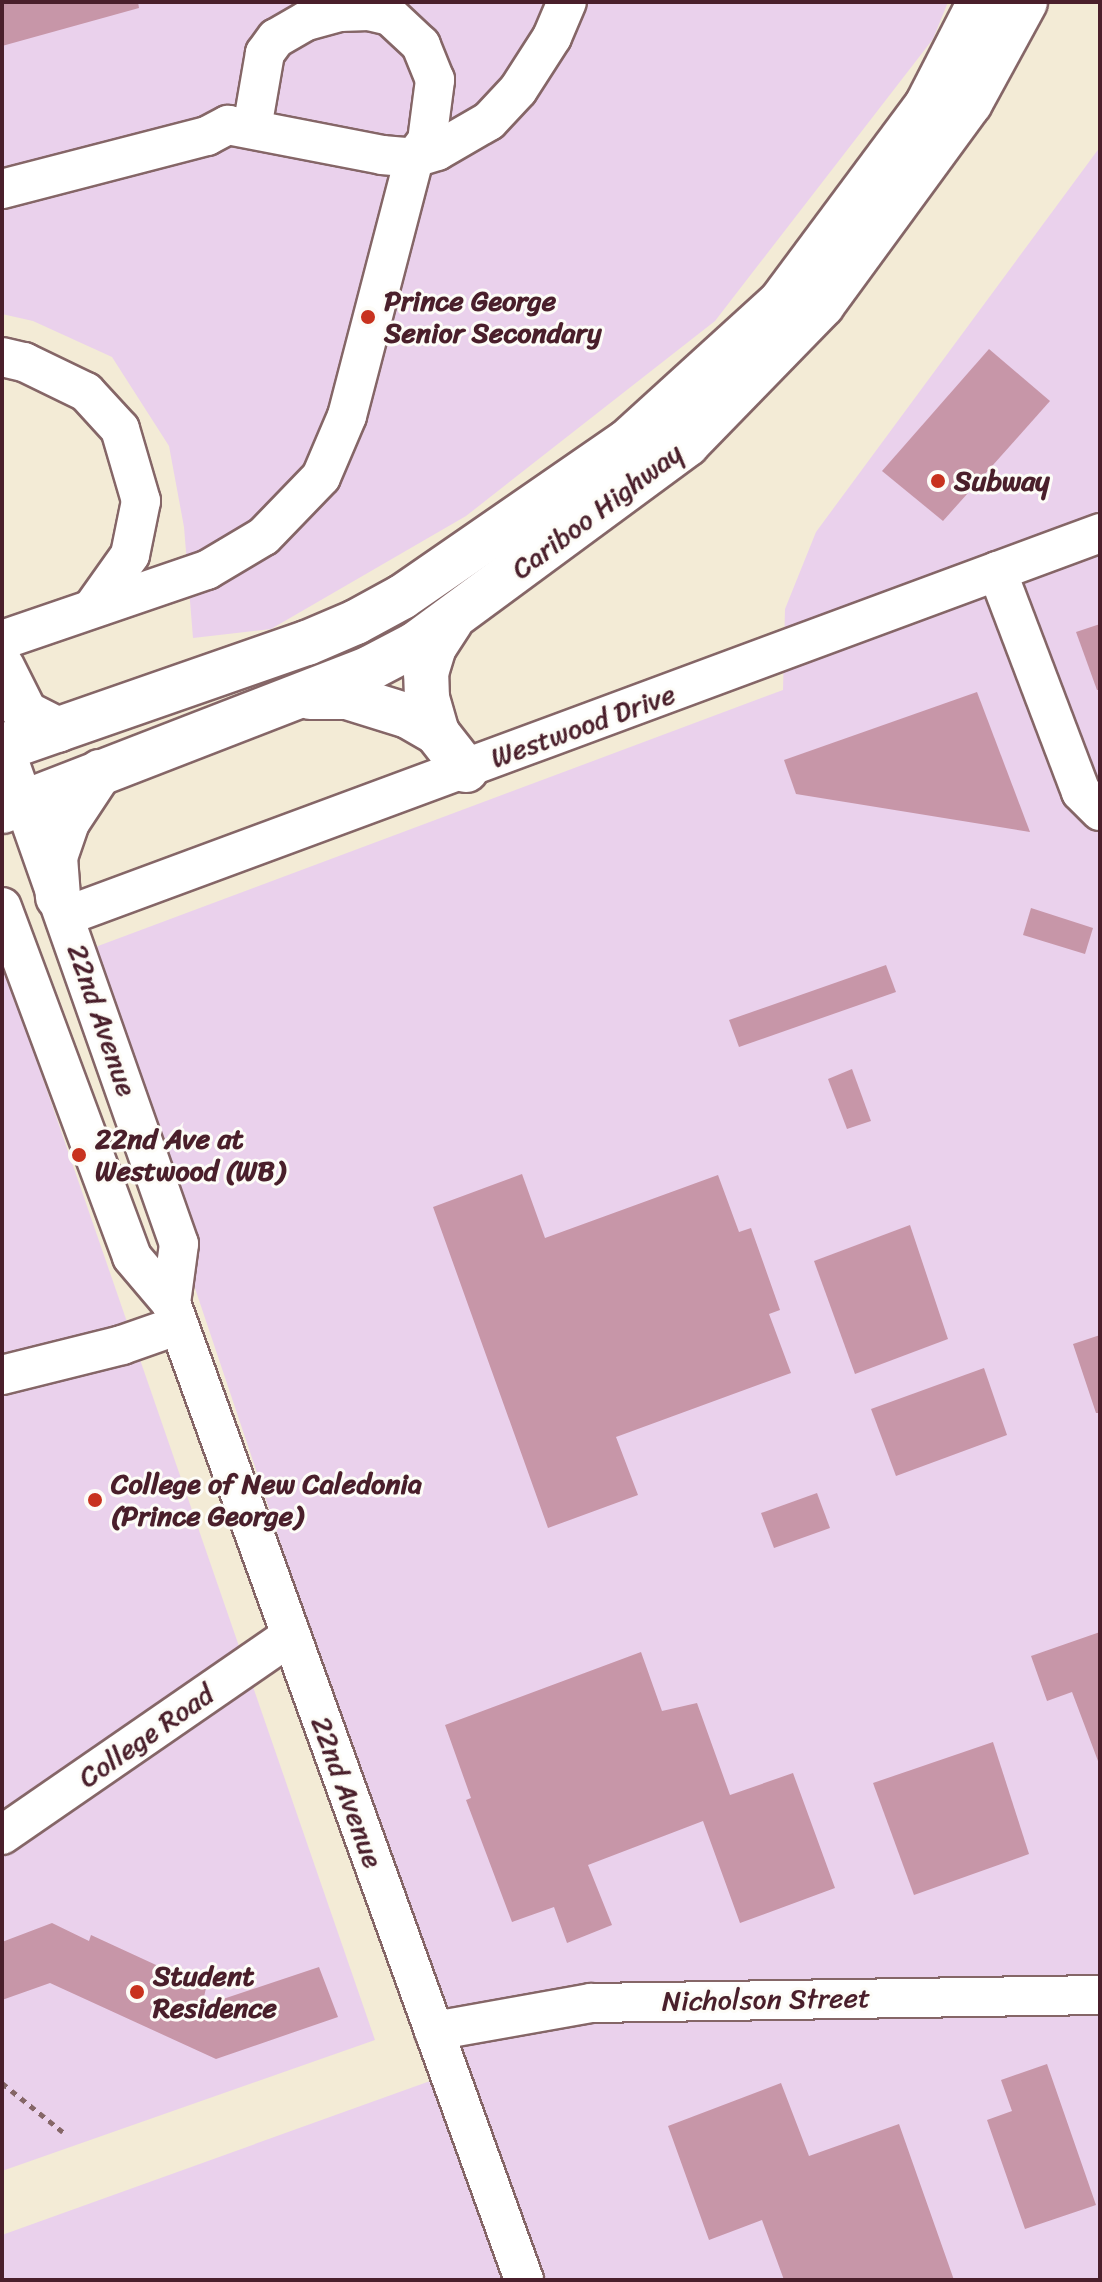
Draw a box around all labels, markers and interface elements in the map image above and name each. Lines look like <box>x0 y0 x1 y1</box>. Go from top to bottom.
place label: Prince George Senior Secondary <box>384 284 602 350</box>
marker: Prince George Senior Secondary <box>359 308 377 326</box>
street label: Cariboo Highway <box>505 436 689 586</box>
place label: Subway <box>954 464 1050 498</box>
marker: Subway <box>929 472 947 490</box>
street label: Westwood Drive <box>486 677 680 775</box>
street label: 22nd Avenue <box>60 939 144 1101</box>
place label: 22nd Ave at Westwood (WB) <box>95 1122 285 1188</box>
marker: 22nd Ave at Westwood (WB) <box>70 1146 88 1164</box>
place label: College of New Caledonia (Prince George) <box>111 1467 422 1533</box>
marker: College of New Caledonia (Prince George) <box>86 1491 104 1509</box>
street label: College Road <box>72 1677 220 1795</box>
street label: 22nd Avenue <box>304 1712 390 1872</box>
place label: Student Residence <box>153 1959 277 2025</box>
street label: Nicholson Street <box>661 1981 871 2019</box>
marker: Student Residence <box>128 1983 146 2001</box>

